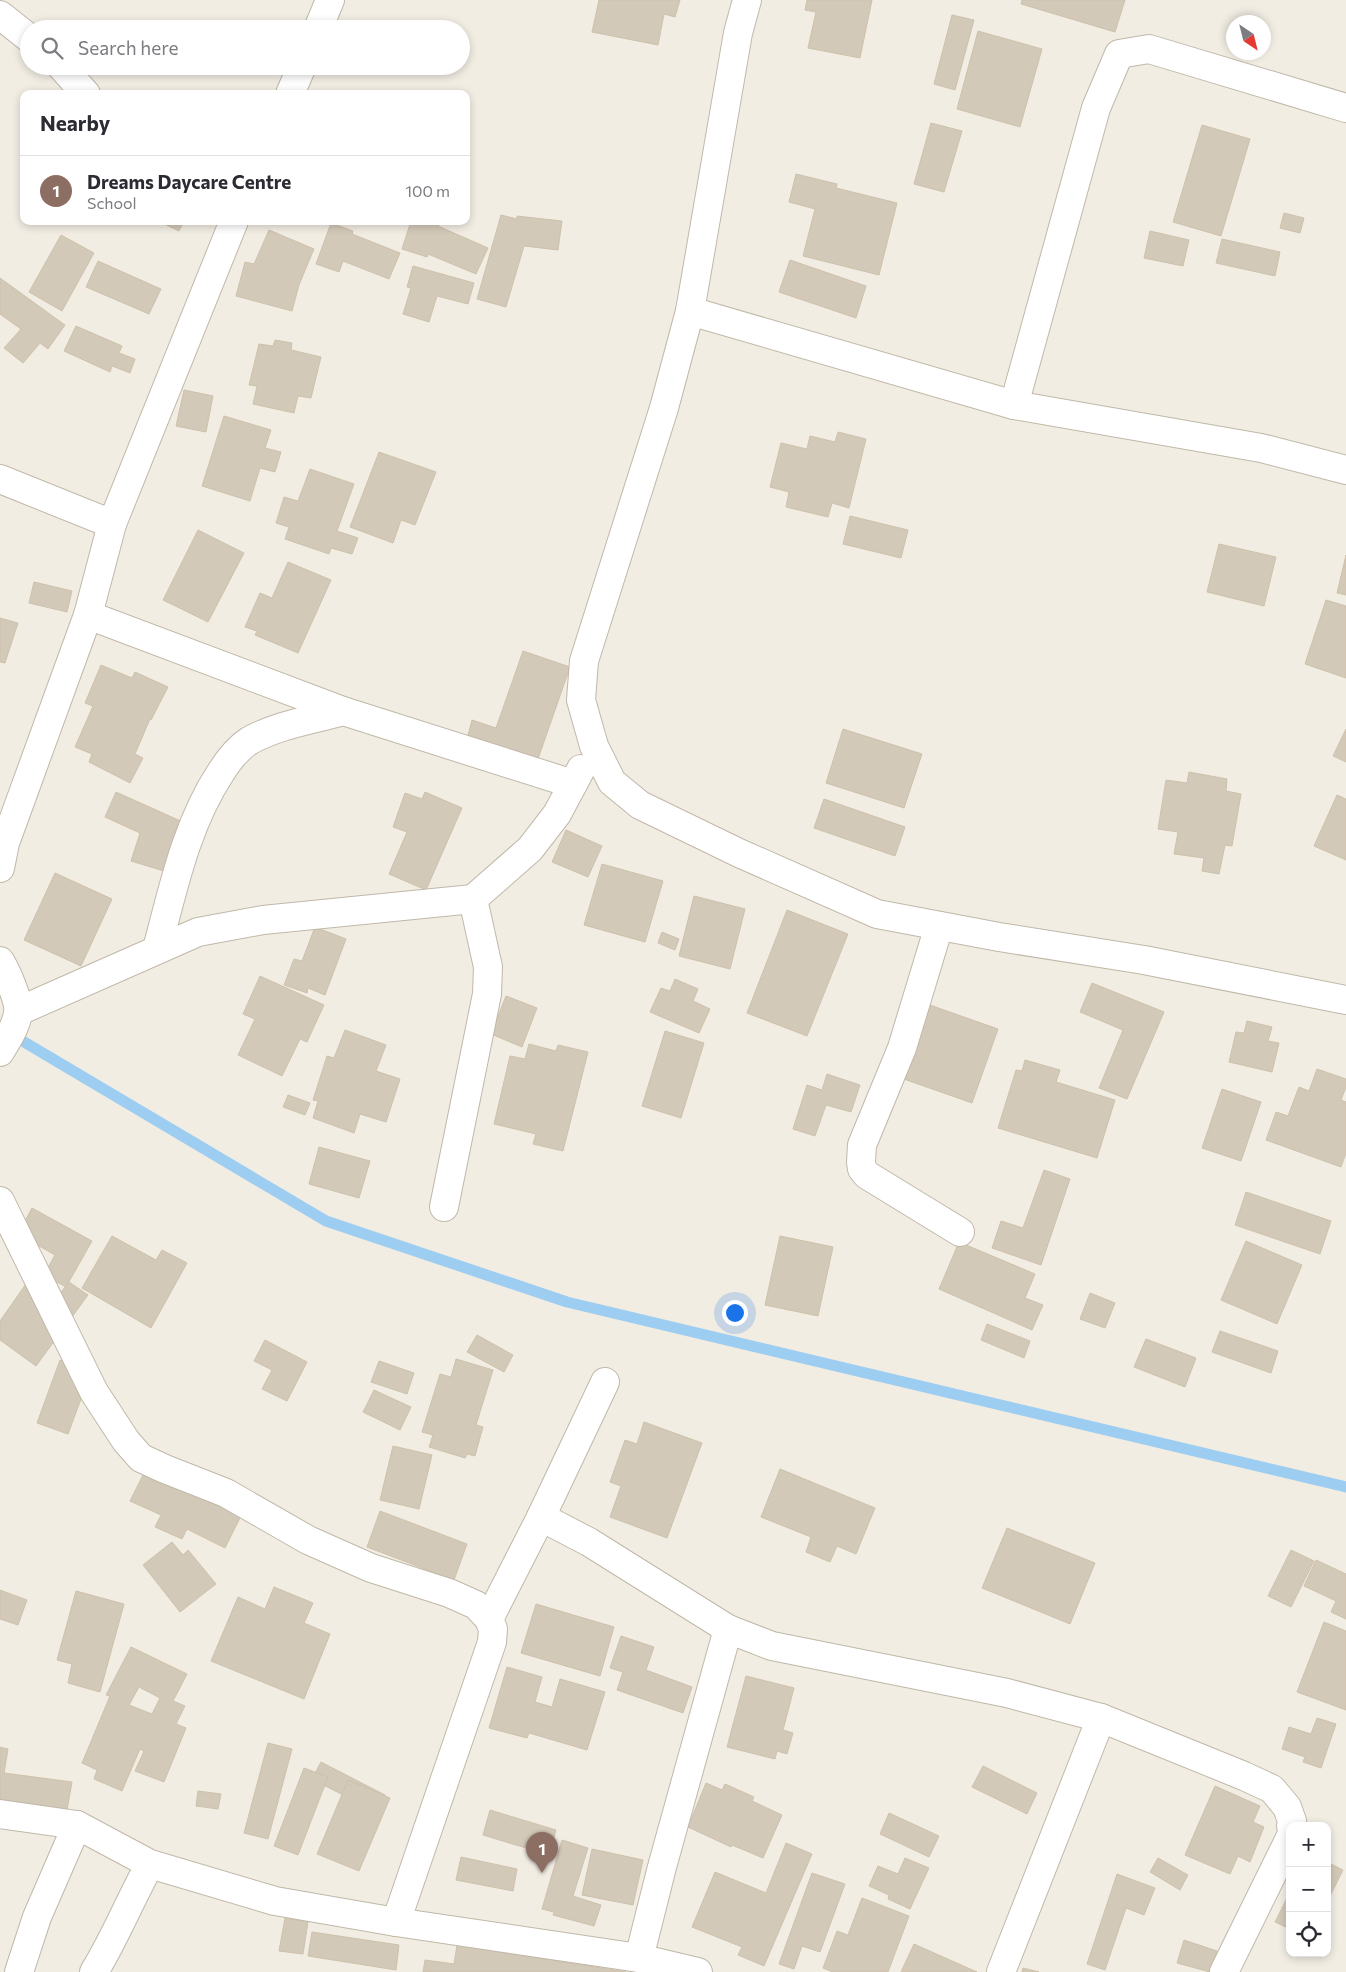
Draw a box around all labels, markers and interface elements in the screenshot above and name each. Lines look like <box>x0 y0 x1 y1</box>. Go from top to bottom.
north arrow <box>1226 15 1271 60</box>
search box <box>20 20 470 75</box>
icon: search <box>38 34 66 62</box>
text: Search here <box>78 36 178 59</box>
text: Nearby <box>40 110 110 135</box>
text: Dreams Daycare Centre <box>87 170 291 193</box>
text: 1 <box>52 181 60 200</box>
text: 100 m <box>405 181 450 200</box>
text: School <box>87 193 137 212</box>
your location <box>722 1300 748 1326</box>
map controls <box>1286 1822 1331 1957</box>
button: + <box>1286 1822 1331 1867</box>
pin: 1 <box>526 1832 558 1873</box>
button: − <box>1286 1867 1331 1912</box>
button: locate <box>1286 1912 1331 1957</box>

